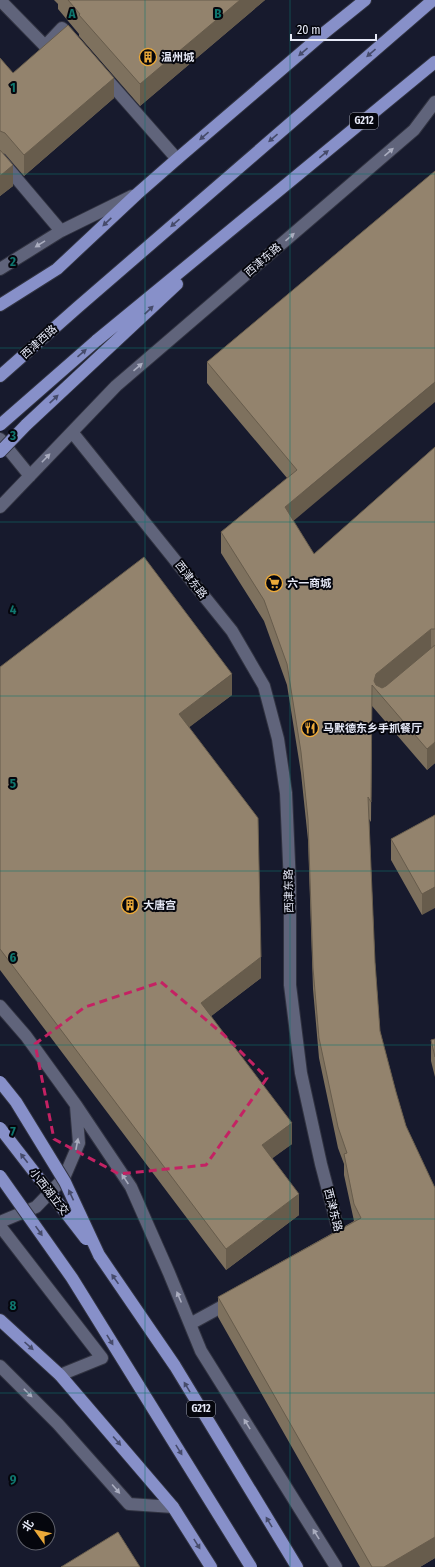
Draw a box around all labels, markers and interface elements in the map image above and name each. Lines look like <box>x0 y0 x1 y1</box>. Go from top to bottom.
text: A <box>67 6 76 21</box>
text: B <box>214 6 222 21</box>
scale bar <box>291 16 376 42</box>
text: 20 m <box>297 23 321 37</box>
building icon: 温州城 <box>138 47 158 67</box>
one-way arrow <box>297 47 308 56</box>
one-way arrow <box>367 48 376 57</box>
place label: 温州城 <box>161 51 195 64</box>
text: 1 <box>10 80 16 95</box>
road number: G212 <box>350 113 378 129</box>
one-way arrow <box>199 132 209 141</box>
one-way arrow <box>268 133 278 143</box>
one-way arrow <box>384 147 394 156</box>
one-way arrow <box>318 149 329 158</box>
one-way arrow <box>101 218 112 227</box>
one-way arrow <box>170 219 180 228</box>
one-way arrow <box>285 232 296 241</box>
one-way arrow <box>35 240 45 248</box>
street label: 西津东路 <box>242 241 284 279</box>
text: 2 <box>9 254 16 269</box>
one-way arrow <box>144 305 154 315</box>
street label: 西津西路 <box>18 322 60 362</box>
one-way arrow <box>77 349 87 358</box>
one-way arrow <box>133 362 144 371</box>
one-way arrow <box>49 394 59 404</box>
text: 3 <box>9 428 16 443</box>
one-way arrow <box>42 453 51 463</box>
street label: 西津东路 <box>172 559 210 601</box>
supermarket icon: 六一商城 <box>264 573 284 593</box>
place label: 六一商城 <box>287 577 332 590</box>
text: 4 <box>10 602 17 617</box>
restaurant icon: 马默德东乡手抓餐厅 <box>300 718 320 738</box>
place label: 马默德东乡手抓餐厅 <box>323 722 422 735</box>
text: 5 <box>10 776 16 791</box>
street label: 西津东路 <box>282 869 296 913</box>
building icon: 大唐宫 <box>120 895 140 915</box>
place label: 大唐宫 <box>143 899 176 912</box>
text: 6 <box>10 950 17 965</box>
text: 7 <box>10 1124 16 1139</box>
one-way arrow <box>74 1137 80 1150</box>
one-way arrow <box>19 1153 28 1164</box>
street label: 小西湖立交 <box>27 1166 71 1218</box>
one-way arrow <box>121 1174 129 1184</box>
street label: 西津东路 <box>321 1187 345 1233</box>
one-way arrow <box>68 1189 74 1200</box>
one-way arrow <box>35 1226 43 1236</box>
one-way arrow <box>111 1273 119 1284</box>
one-way arrow <box>176 1291 182 1303</box>
text: 8 <box>10 1298 17 1313</box>
one-way arrow <box>106 1334 114 1345</box>
one-way arrow <box>24 1342 34 1351</box>
one-way arrow <box>184 1381 191 1393</box>
one-way arrow <box>23 1388 33 1398</box>
road number: G212 <box>187 1401 215 1417</box>
one-way arrow <box>243 1418 250 1430</box>
one-way arrow <box>113 1436 122 1447</box>
one-way arrow <box>175 1444 182 1456</box>
text: 9 <box>10 1472 17 1487</box>
one-way arrow <box>111 1484 120 1494</box>
north arrow <box>16 1511 56 1551</box>
one-way arrow <box>266 1516 273 1528</box>
text: 北 <box>20 1518 36 1534</box>
one-way arrow <box>312 1528 319 1540</box>
one-way arrow <box>193 1538 200 1550</box>

